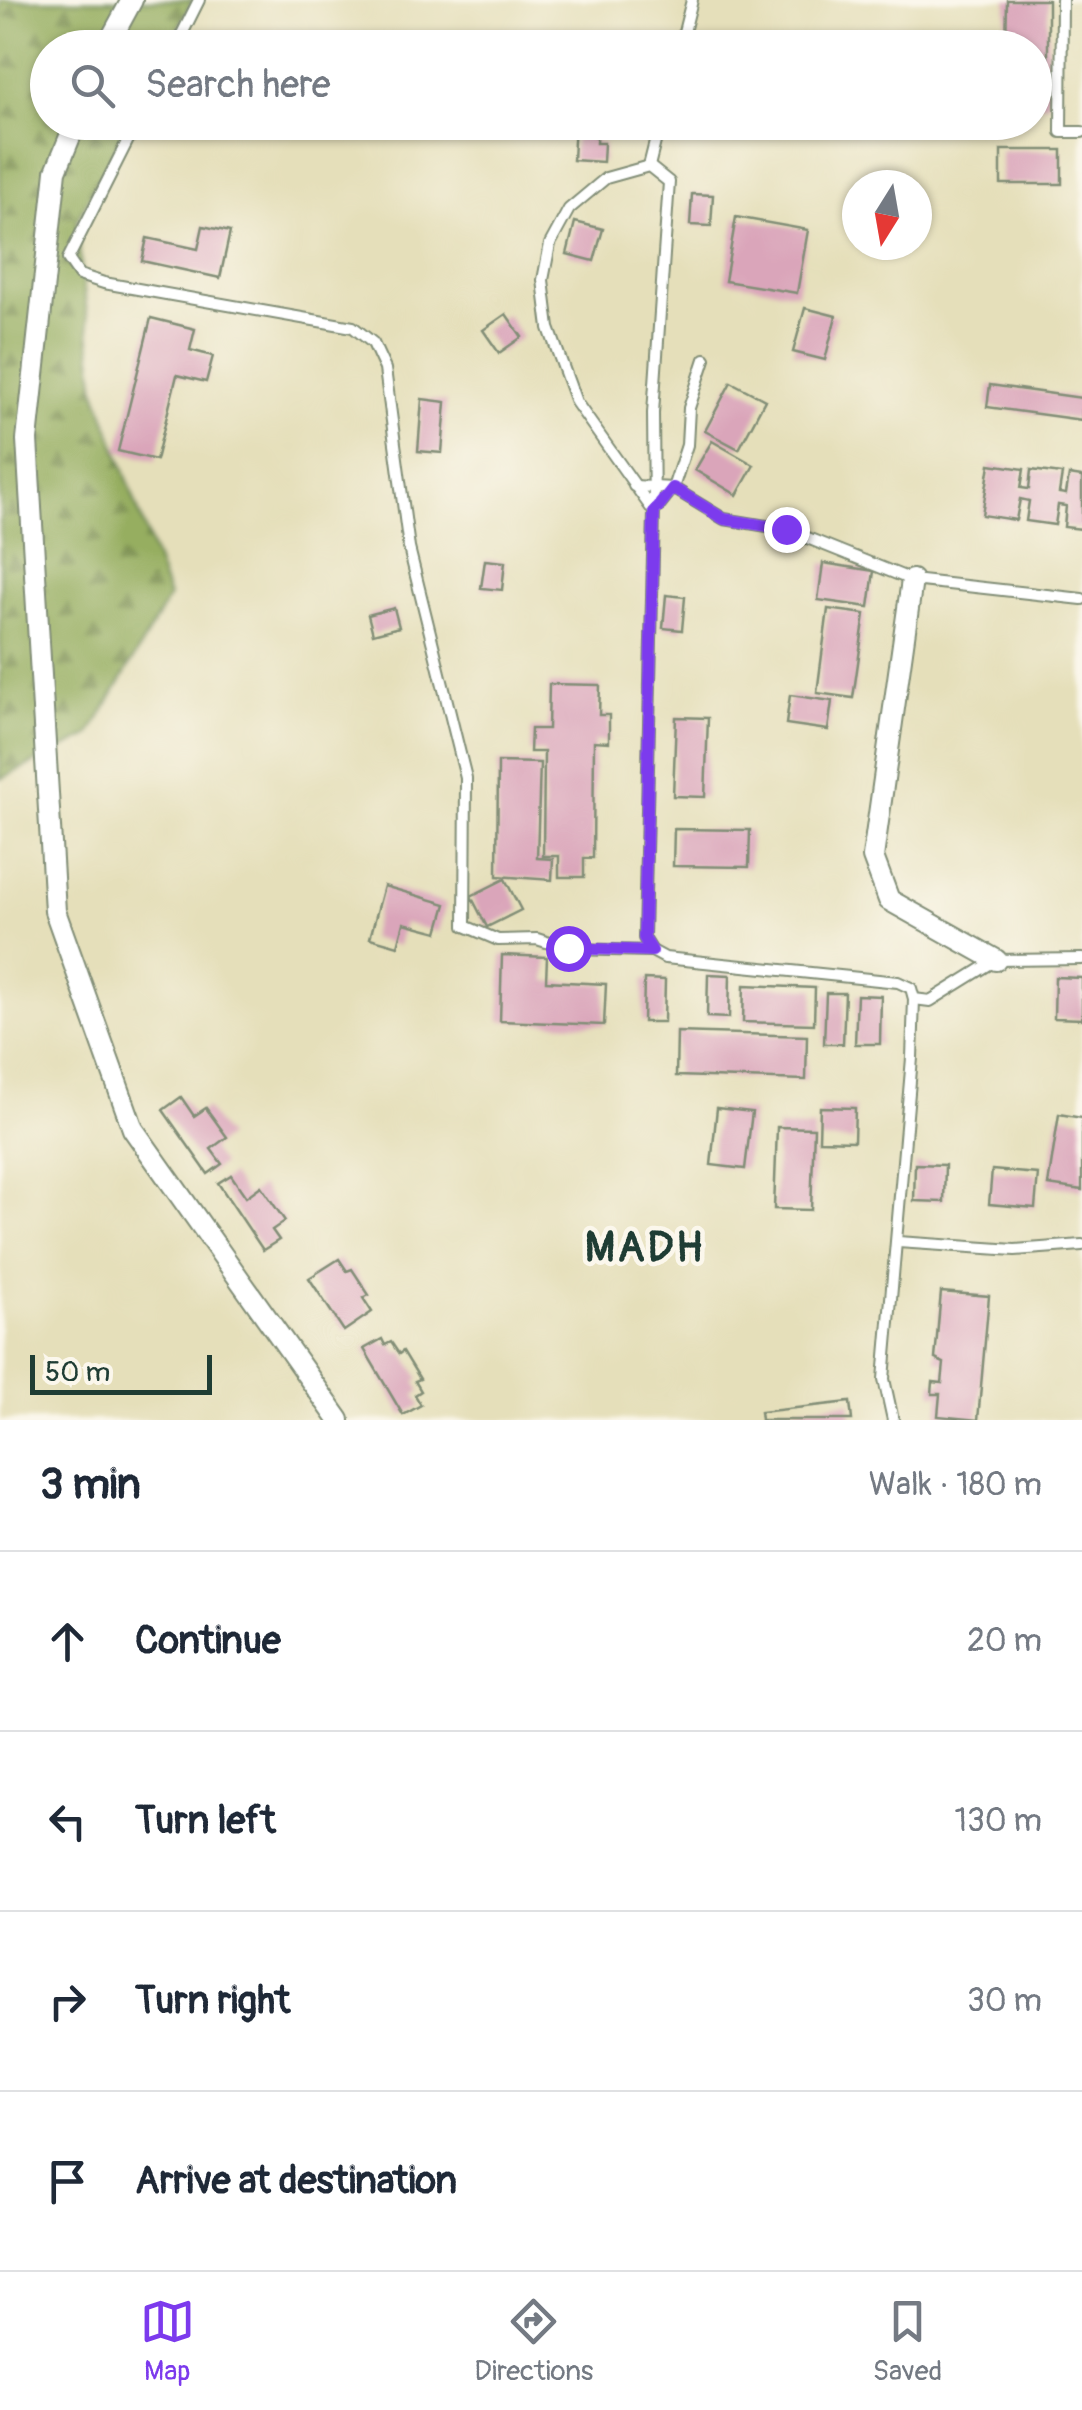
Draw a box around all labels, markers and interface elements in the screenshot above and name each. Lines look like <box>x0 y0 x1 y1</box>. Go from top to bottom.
search box <box>30 30 1052 140</box>
icon: search <box>65 58 120 113</box>
text: Search here <box>145 61 331 109</box>
north arrow <box>842 170 932 260</box>
route end <box>764 507 810 553</box>
route start <box>546 926 592 972</box>
district label: MADH <box>585 1222 705 1274</box>
scale bar <box>30 1350 212 1394</box>
text: 50 m <box>45 1355 110 1390</box>
text: 3 min <box>40 1459 141 1511</box>
text: Walk · 180 m <box>869 1465 1042 1505</box>
icon: ahead <box>40 1614 95 1669</box>
text: Continue <box>135 1617 281 1665</box>
text: 20 m <box>967 1621 1042 1661</box>
icon: left <box>40 1794 95 1849</box>
text: Turn left <box>135 1797 276 1845</box>
text: 130 m <box>954 1801 1042 1841</box>
icon: right <box>40 1974 95 2029</box>
text: Turn right <box>135 1977 290 2025</box>
text: 30 m <box>967 1981 1042 2021</box>
icon: arrive <box>40 2154 95 2209</box>
text: Arrive at destination <box>135 2157 457 2205</box>
tab: Map <box>140 2294 195 2389</box>
tab: Directions <box>474 2294 593 2389</box>
tab: Saved <box>873 2294 942 2389</box>

